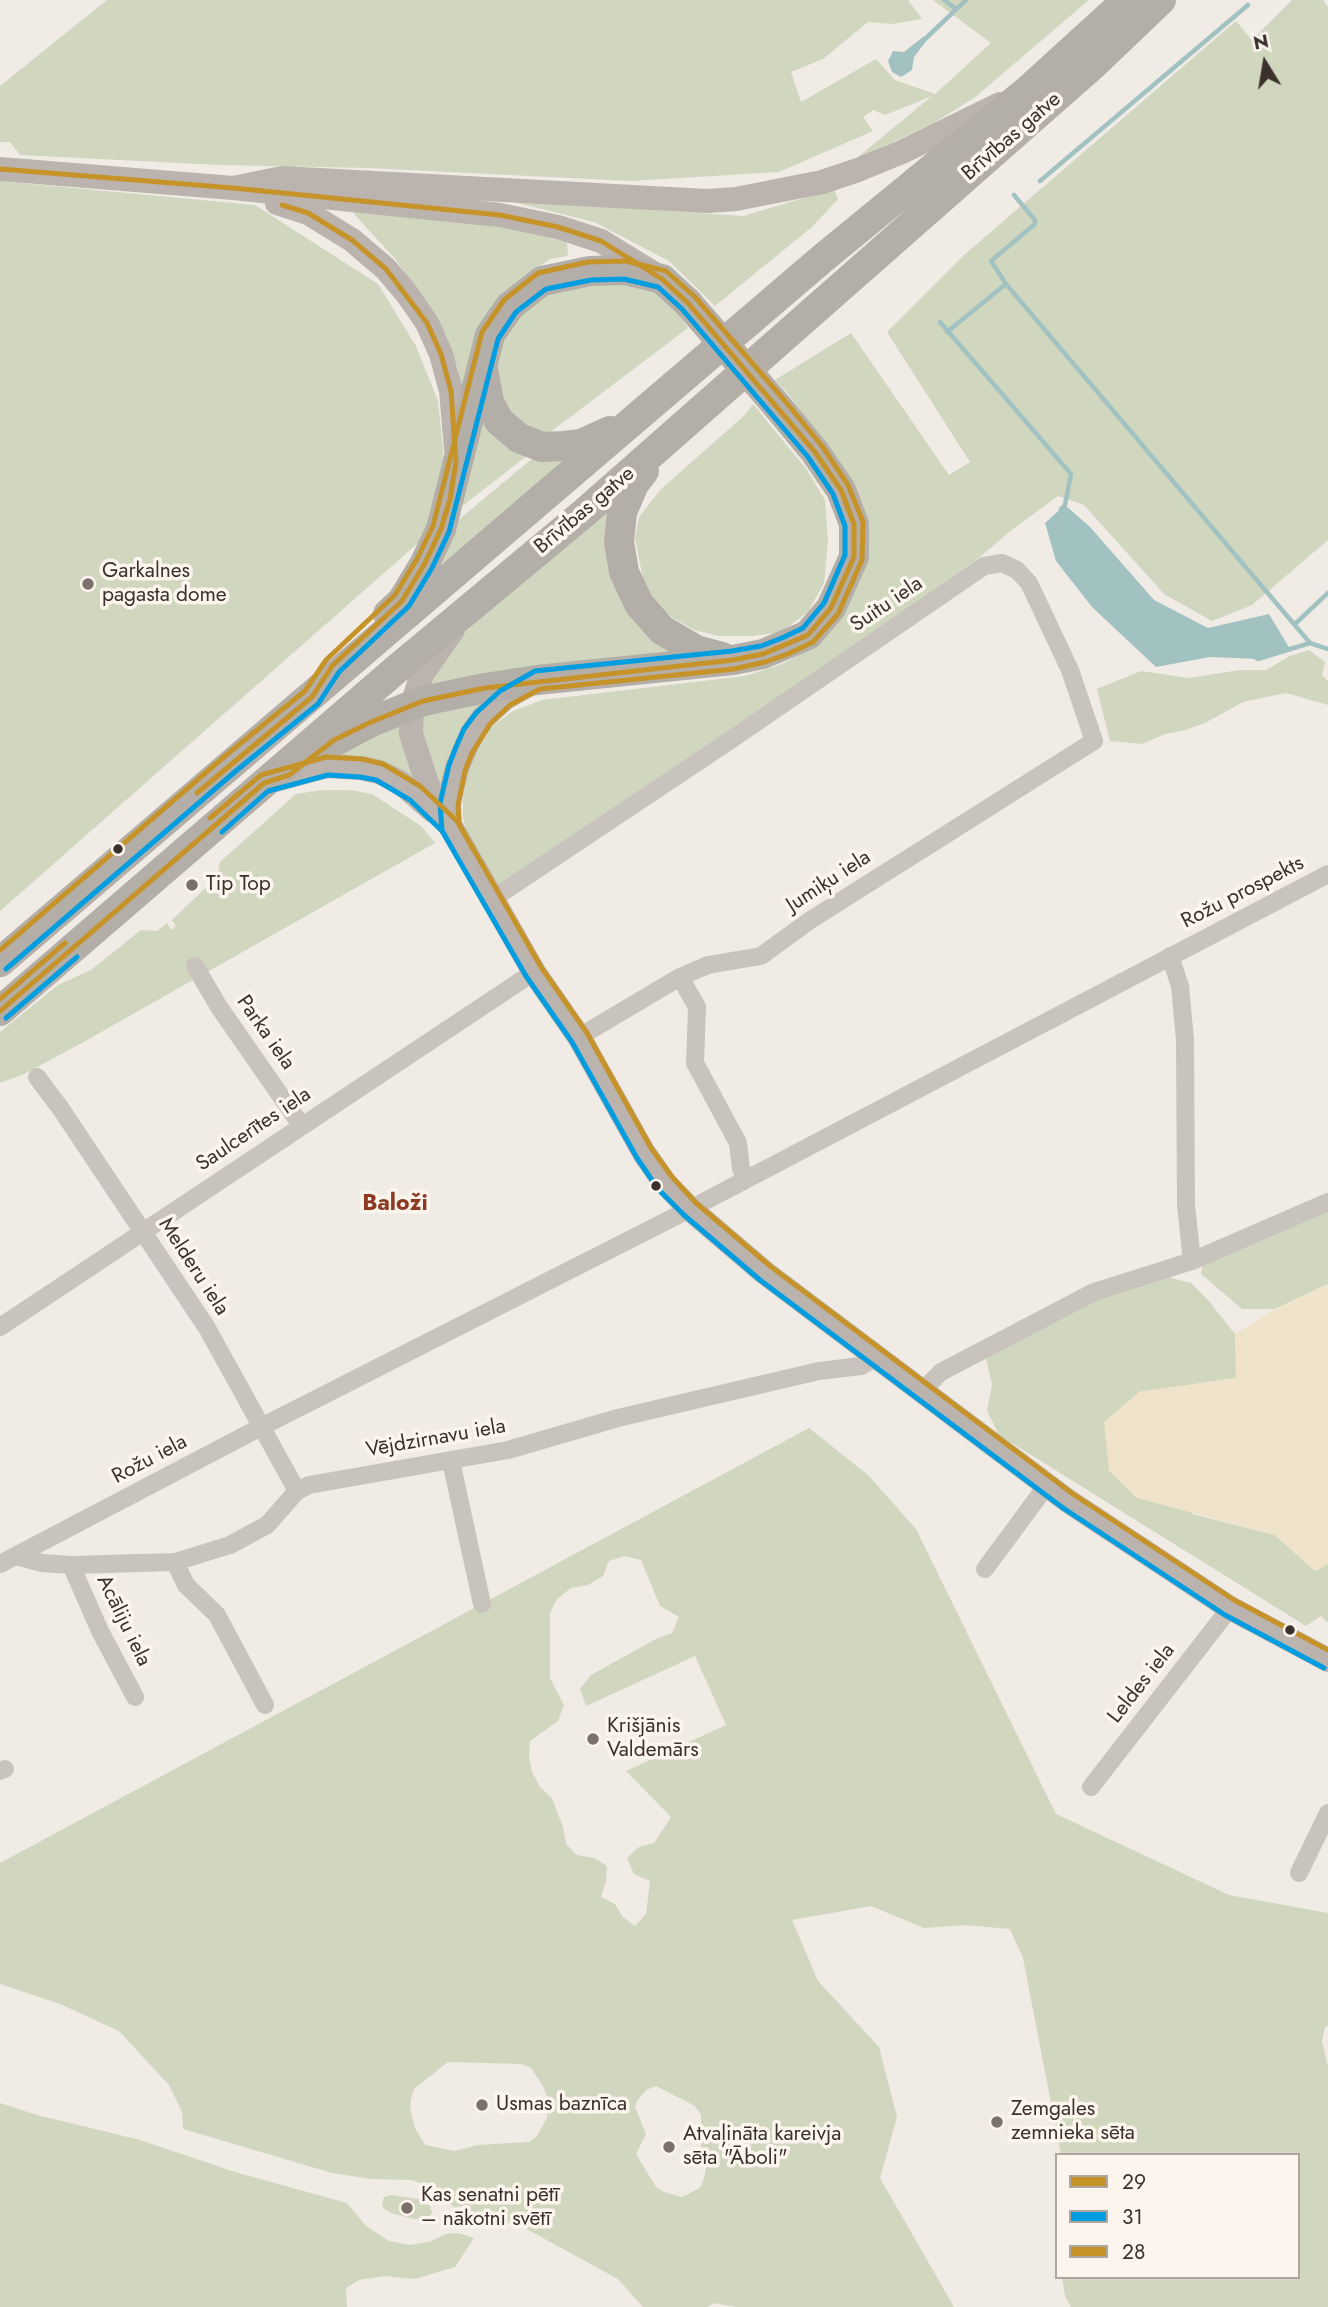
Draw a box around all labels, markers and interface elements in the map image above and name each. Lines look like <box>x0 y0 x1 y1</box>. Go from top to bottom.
text: N <box>1251 27 1271 57</box>
north arrow <box>1230 28 1300 98</box>
street label: Brīvības gatve <box>957 87 1067 187</box>
street label: Brīvības gatve <box>530 462 640 560</box>
place label: Garkalnes pagasta dome <box>102 559 227 609</box>
street label: Suitu iela <box>846 572 928 638</box>
marker: Garkalnes pagasta dome <box>80 576 96 592</box>
unlabelled marker <box>111 842 125 856</box>
street label: Jumiķu iela <box>782 845 876 919</box>
street label: Rožu prospekts <box>1177 851 1309 935</box>
place label: Tip Top <box>206 872 271 898</box>
marker: Tip Top <box>184 877 200 893</box>
street label: Parka iela <box>230 991 300 1075</box>
street label: Saulcerītes iela <box>192 1082 316 1178</box>
unlabelled marker <box>649 1179 663 1193</box>
district label: Baloži <box>362 1190 428 1218</box>
street label: Melderu iela <box>152 1214 234 1320</box>
street label: Vējdzirnavu iela <box>364 1414 508 1464</box>
street label: Rožu iela <box>108 1430 192 1490</box>
street label: Acāliju iela <box>90 1571 156 1671</box>
unlabelled marker <box>1283 1623 1297 1637</box>
street label: Leldes iela <box>1103 1639 1181 1729</box>
place label: Krišjānis Valdemārs <box>607 1714 699 1764</box>
marker: Krišjānis Valdemārs <box>585 1731 601 1747</box>
place label: Usmas baznīca <box>496 2092 627 2118</box>
marker: Usmas baznīca <box>474 2097 490 2113</box>
place label: Zemgales zemnieka sēta <box>1011 2097 1135 2147</box>
marker: Zemgales zemnieka sēta <box>989 2114 1005 2130</box>
place label: Atvaļināta kareivja sēta "Āboli" <box>683 2122 841 2172</box>
marker: Atvaļināta kareivja sēta "Āboli" <box>661 2139 677 2155</box>
legend <box>1055 2153 1300 2279</box>
text: 29 <box>1122 2167 1146 2197</box>
place label: Kas senatni pētī – nākotni svētī <box>421 2183 559 2233</box>
marker: Kas senatni pētī – nākotni svētī <box>399 2200 415 2216</box>
text: 31 <box>1122 2202 1143 2232</box>
text: 28 <box>1122 2237 1145 2267</box>

